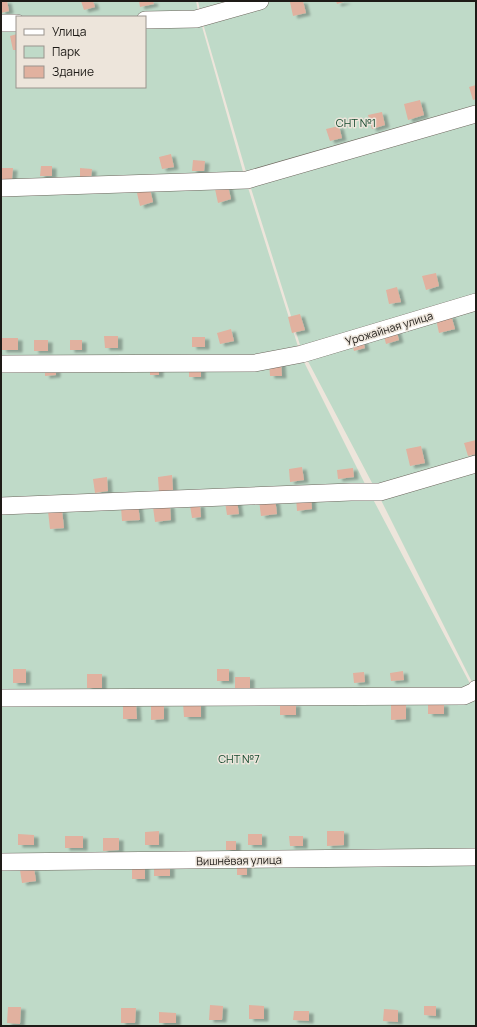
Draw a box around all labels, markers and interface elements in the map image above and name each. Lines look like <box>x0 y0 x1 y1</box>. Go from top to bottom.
legend <box>16 16 146 88</box>
text: Улица <box>52 23 86 40</box>
text: Парк <box>52 43 81 60</box>
text: Здание <box>52 63 94 80</box>
park label: СНТ №1 <box>336 115 376 130</box>
street label: Урожайная улица <box>343 308 435 348</box>
park label: СНТ №7 <box>218 751 260 766</box>
street label: Вишнёвая улица <box>196 852 282 868</box>

